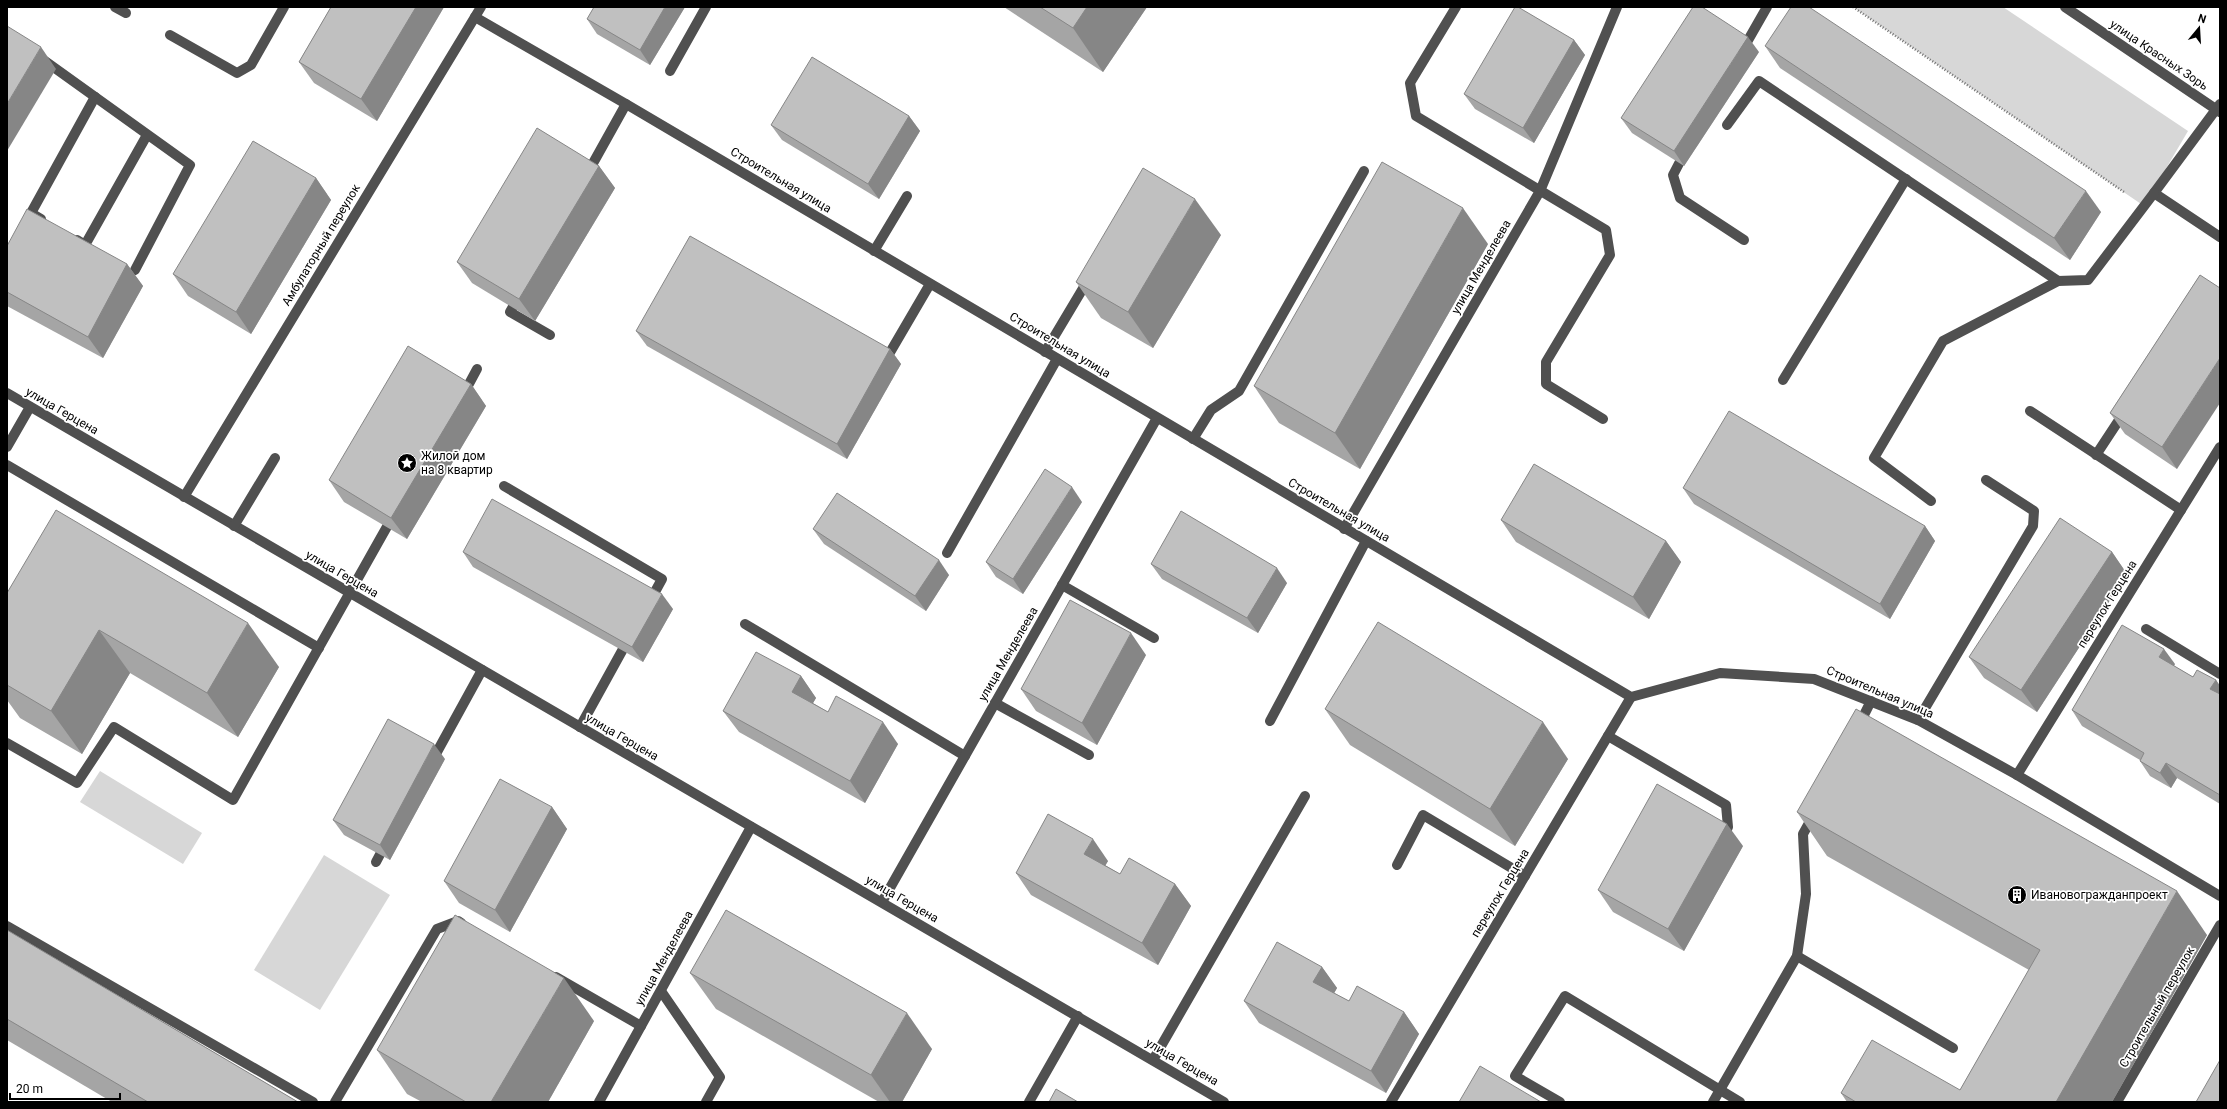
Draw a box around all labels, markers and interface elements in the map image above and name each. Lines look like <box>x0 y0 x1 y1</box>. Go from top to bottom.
north arrow <box>2179 8 2219 48</box>
text: N <box>2196 12 2208 26</box>
street label: улица Красных Зорь <box>2107 17 2211 93</box>
street label: Строительная улица <box>728 144 834 216</box>
street label: Амбулаторный переулок <box>279 181 363 308</box>
street label: улица Менделеева <box>1448 217 1514 317</box>
street label: Строительная улица <box>1007 309 1113 381</box>
street label: улица Герцена <box>23 385 101 437</box>
place label: Жилой дом на 8 квартир <box>421 449 493 477</box>
place icon: Жилой дом на 8 квартир <box>396 452 418 474</box>
street label: Строительная улица <box>1286 475 1392 545</box>
street label: улица Герцена <box>303 548 381 600</box>
street label: переулок Герцена <box>2074 558 2140 650</box>
street label: улица Менделеева <box>975 604 1041 704</box>
street label: Строительная улица <box>1824 663 1936 721</box>
street label: улица Герцена <box>583 711 661 763</box>
street label: переулок Герцена <box>1468 846 1532 940</box>
street label: улица Герцена <box>863 873 941 925</box>
building icon: Ивановогражданпроект <box>2006 884 2028 906</box>
place label: Ивановогражданпроект <box>2031 888 2168 902</box>
street label: улица Менделеева <box>632 908 696 1008</box>
street label: Строительный переулок <box>2117 944 2198 1070</box>
street label: улица Герцена <box>1143 1036 1221 1088</box>
scale bar <box>10 1075 120 1101</box>
text: 20 m <box>16 1082 43 1096</box>

